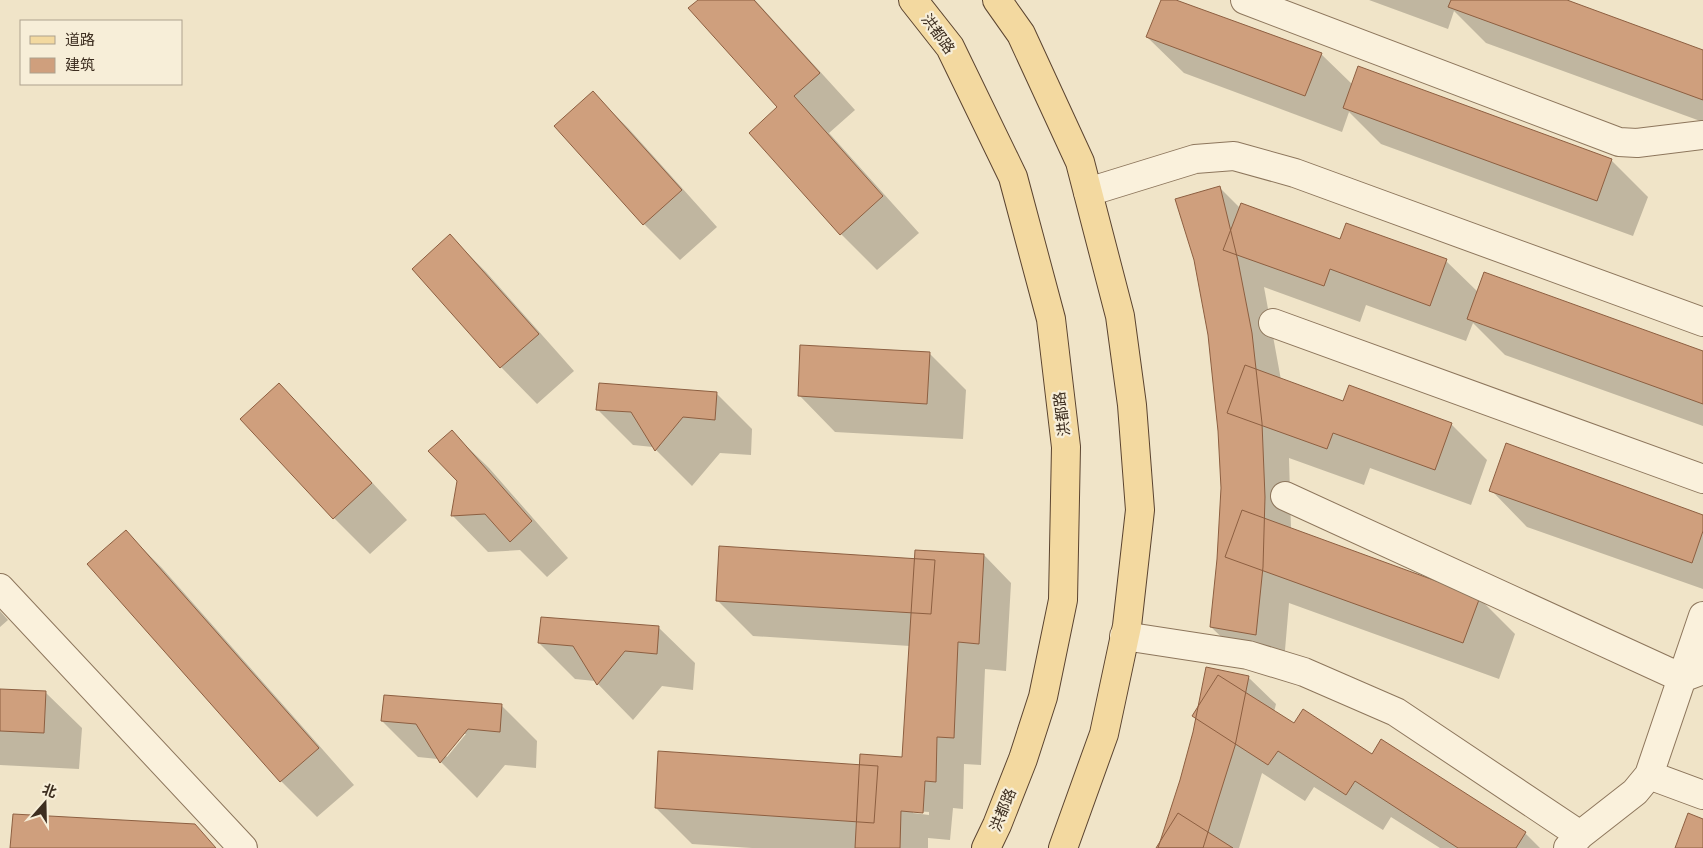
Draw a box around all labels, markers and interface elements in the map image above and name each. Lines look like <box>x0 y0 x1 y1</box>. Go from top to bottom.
street label: 洪都路 <box>918 11 959 57</box>
legend <box>20 20 182 85</box>
text: 道路 <box>65 32 95 48</box>
text: 建筑 <box>65 57 95 73</box>
street label: 洪都路 <box>1050 391 1073 437</box>
north arrow <box>20 778 70 828</box>
text: 北 <box>40 782 58 801</box>
street label: 洪都路 <box>986 786 1019 834</box>

